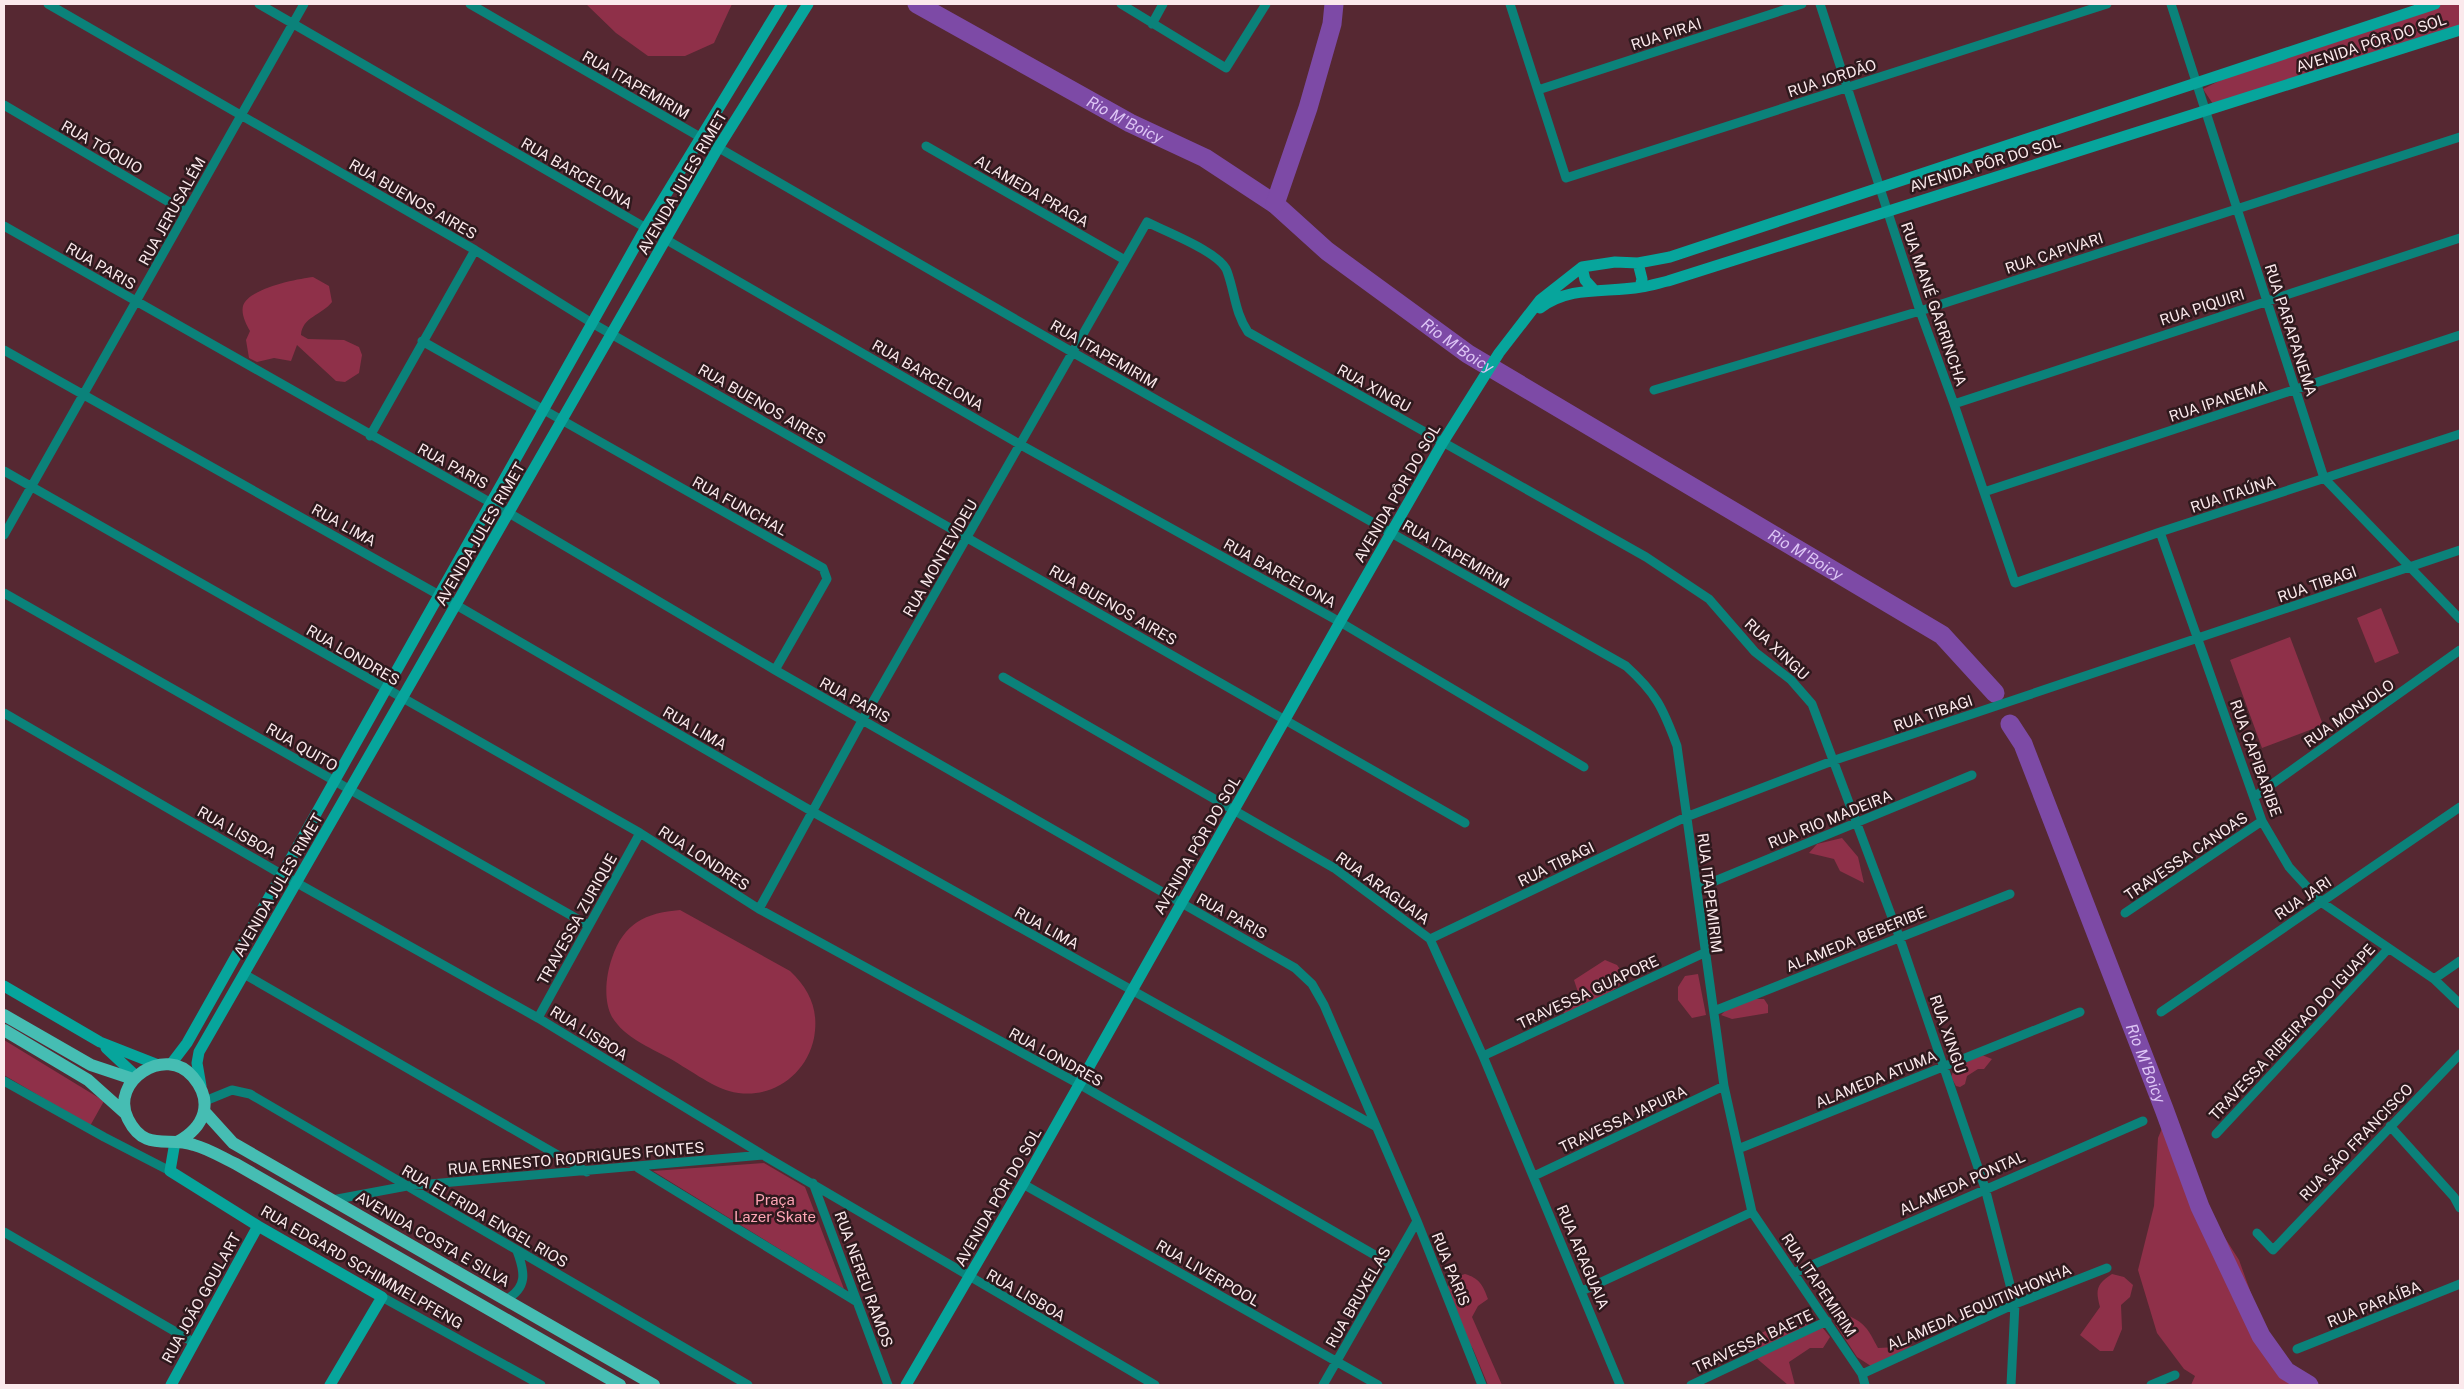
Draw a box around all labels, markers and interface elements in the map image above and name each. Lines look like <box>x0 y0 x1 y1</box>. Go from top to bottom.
street label: AVENIDA PÔR DO SOL <box>2294 11 2448 75</box>
street label: RUA PIRAI <box>1629 15 1703 53</box>
street label: RUA ITAPEMIRIM <box>579 47 693 123</box>
street label: RUA JORDÃO <box>1786 56 1878 100</box>
water label: Rio M'Boicy <box>1084 91 1167 147</box>
street label: AVENIDA JULES RIMET <box>634 108 730 258</box>
street label: RUA TÓQUIO <box>58 116 146 177</box>
street label: AVENIDA PÔR DO SOL <box>1907 133 2063 195</box>
street label: RUA BARCELONA <box>518 134 636 212</box>
street label: ALAMEDA PRAGA <box>972 151 1092 231</box>
street label: RUA JERUSALÉM <box>135 154 209 268</box>
street label: RUA BUENOS AIRES <box>346 156 480 242</box>
street label: RUA MANÉ GARRINCHA <box>1898 220 1970 389</box>
street label: RUA CAPIVARI <box>2003 229 2105 277</box>
street label: RUA PARIS <box>63 239 139 293</box>
street label: RUA PARAPANEMA <box>2262 262 2321 399</box>
street label: RUA PIQUIRI <box>2157 285 2247 329</box>
water label: Rio M'Boicy <box>1418 314 1498 377</box>
street label: RUA ITAPEMIRIM <box>1047 316 1161 392</box>
street label: RUA BARCELONA <box>869 336 987 414</box>
street label: RUA BUENOS AIRES <box>695 361 829 447</box>
street label: RUA XINGU <box>1334 361 1414 415</box>
street label: RUA IPANEMA <box>2167 377 2270 425</box>
street label: AVENIDA PÔR DO SOL <box>1350 421 1444 565</box>
street label: RUA PARIS <box>415 440 491 492</box>
street label: AVENIDA JULES RIMET <box>432 459 528 609</box>
street label: RUA ITAÚNA <box>2188 471 2278 516</box>
street label: RUA FUNCHAL <box>690 473 790 539</box>
street label: RUA MONTEVIDEU <box>899 496 981 620</box>
street label: RUA LIMA <box>309 500 379 550</box>
street label: RUA ITAPEMIRIM <box>1399 516 1513 592</box>
water label: Rio M'Boicy <box>1765 525 1847 584</box>
street label: RUA BARCELONA <box>1221 535 1339 611</box>
street label: RUA BUENOS AIRES <box>1046 562 1180 648</box>
street label: RUA TIBAGI <box>2275 563 2359 605</box>
street label: RUA XINGU <box>1741 615 1813 683</box>
street label: RUA LONDRES <box>303 621 403 689</box>
street label: RUA PARIS <box>817 674 893 726</box>
street label: RUA MONJOLO <box>2301 676 2397 750</box>
street label: RUA TIBAGI <box>1891 692 1975 734</box>
street label: RUA CAPIBARIBE <box>2227 697 2285 819</box>
street label: RUA LIMA <box>660 703 730 753</box>
street label: RUA QUITO <box>263 720 341 774</box>
street label: AVENIDA PÔR DO SOL <box>1150 773 1244 917</box>
street label: RUA RIO MADEIRA <box>1766 786 1895 852</box>
street label: RUA LISBOA <box>195 803 280 862</box>
street label: TRAVESSA CANOAS <box>2121 808 2251 904</box>
street label: AVENIDA JULES RIMET <box>230 810 326 960</box>
street label: RUA LONDRES <box>655 822 753 894</box>
street label: RUA ITAPEMIRIM <box>1694 832 1726 954</box>
street label: RUA TIBAGI <box>1515 838 1597 890</box>
street label: RUA ARAGUAIA <box>1333 848 1433 928</box>
street label: TRAVESSA ZURIQUE <box>534 851 620 987</box>
street label: RUA JARI <box>2272 873 2334 923</box>
street label: RUA PARIS <box>1194 890 1270 942</box>
street label: RUA LIMA <box>1012 903 1082 953</box>
street label: ALAMEDA BEBERIBE <box>1783 903 1929 975</box>
street label: TRAVESSA RIBEIRAO DO IGUAPE <box>2206 940 2378 1124</box>
street label: TRAVESSA GUAPORE <box>1515 952 1661 1032</box>
street label: RUA XINGU <box>1927 993 1969 1075</box>
street label: RUA LISBOA <box>547 1002 631 1064</box>
water label: Rio M'Boicy <box>2122 1021 2171 1106</box>
street label: RUA LONDRES <box>1006 1024 1106 1090</box>
street label: ALAMEDA ATUMA <box>1813 1047 1940 1111</box>
street label: RUA SÃO FRANCISCO <box>2296 1080 2416 1204</box>
street label: TRAVESSA JAPURA <box>1557 1082 1690 1156</box>
street label: AVENIDA PÔR DO SOL <box>951 1125 1045 1269</box>
street label: RUA ERNESTO RODRIGUES FONTES <box>447 1138 705 1178</box>
street label: ALAMEDA PONTAL <box>1896 1148 2028 1218</box>
street label: RUA ELFRIDA ENGEL RIOS <box>399 1161 571 1271</box>
street label: AVENIDA COSTA E SILVA <box>353 1188 513 1290</box>
park label: Praça Lazer Skate <box>734 1191 816 1225</box>
street label: RUA EDGARD SCHIMMELPFENG <box>258 1202 466 1332</box>
street label: RUA ARAGUAIA <box>1553 1202 1613 1312</box>
street label: RUA NEREU RAMOS <box>831 1209 897 1349</box>
street label: RUA JOÃO GOULART <box>158 1230 244 1366</box>
street label: RUA PARIS <box>1429 1230 1473 1308</box>
street label: RUA ITAPEMIRIM <box>1778 1230 1860 1340</box>
street label: RUA LIVERPOOL <box>1153 1236 1263 1310</box>
street label: RUA BRUXELAS <box>1322 1243 1394 1351</box>
street label: ALAMEDA JEQUITINHONHA <box>1884 1260 2074 1354</box>
street label: RUA LISBOA <box>984 1266 1069 1325</box>
street label: RUA PARAÍBA <box>2325 1277 2423 1330</box>
street label: TRAVESSA BAETE <box>1690 1306 1816 1376</box>

